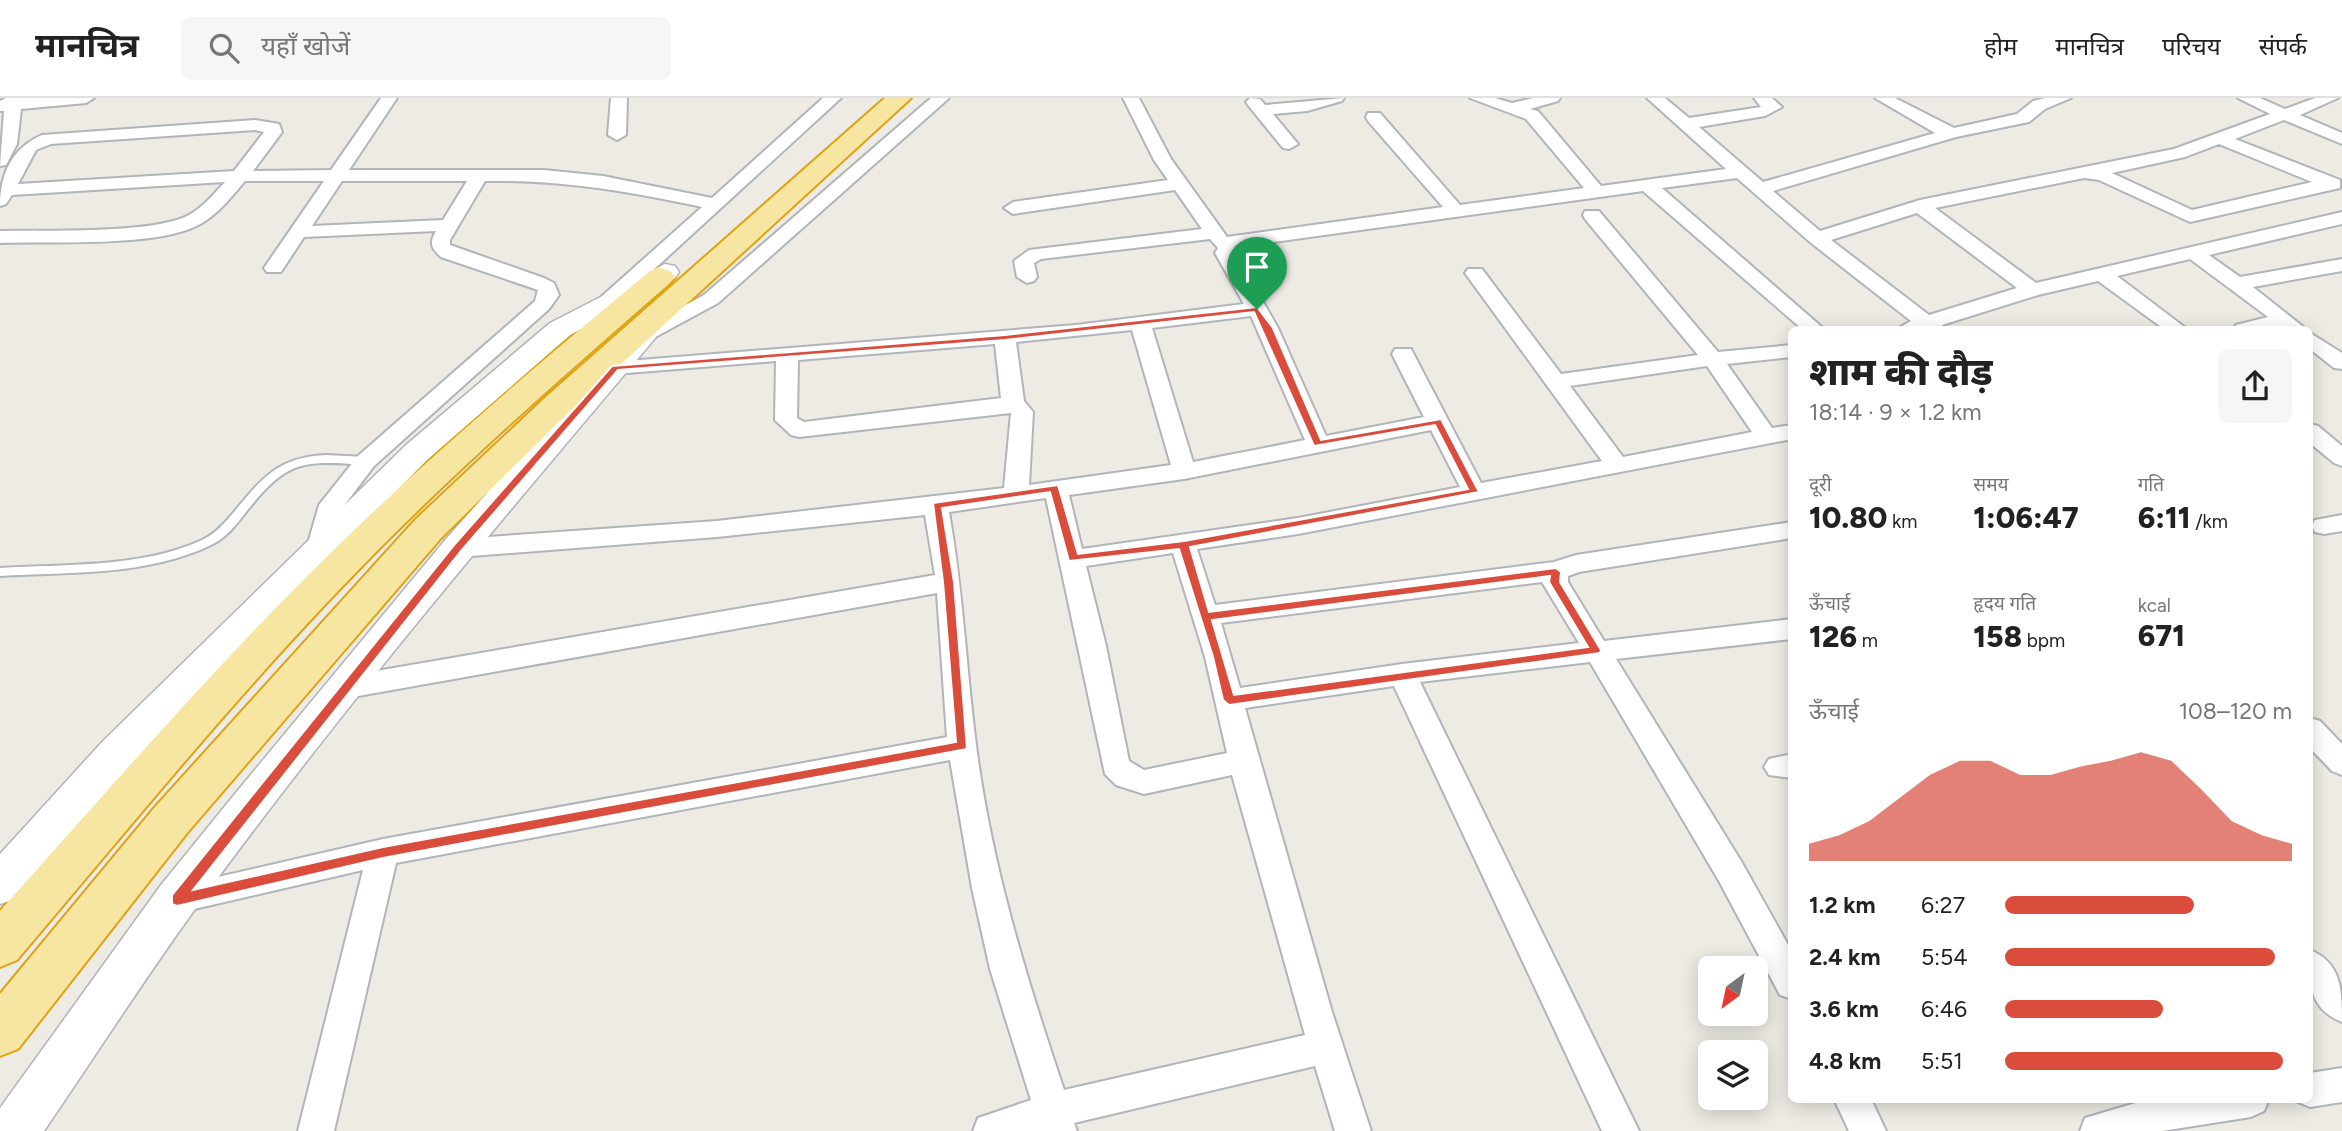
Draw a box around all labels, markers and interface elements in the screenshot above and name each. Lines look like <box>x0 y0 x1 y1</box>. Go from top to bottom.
search box <box>181 17 671 80</box>
text: मानचित्र <box>35 26 139 65</box>
icon: search <box>205 29 243 67</box>
text: यहाँ खोजें <box>261 30 350 62</box>
text: होम <box>1984 32 2017 61</box>
text: मानचित्र <box>2055 32 2124 61</box>
text: परिचय <box>2162 32 2221 61</box>
text: संपर्क <box>2259 32 2307 61</box>
pin <box>1227 237 1287 309</box>
icon: arrive <box>1238 248 1276 286</box>
text: शाम की दौड़ <box>1809 349 1993 395</box>
button: share <box>2218 349 2292 423</box>
text: 18:14 · 9 × 1.2 km <box>1809 398 1982 426</box>
text: दूरी <box>1809 473 1832 496</box>
text: समय <box>1973 473 2009 496</box>
text: गति <box>2138 473 2164 496</box>
text: 10.80 <box>1809 499 1887 536</box>
text: 1:06:47 <box>1973 499 2079 536</box>
text: 6:11 <box>2138 499 2191 536</box>
text: km <box>1887 510 1917 533</box>
text: /km <box>2191 510 2228 533</box>
text: ऊँचाई <box>1809 592 1850 615</box>
text: हृदय गति <box>1973 592 2036 615</box>
text: kcal <box>2138 594 2171 617</box>
text: 671 <box>2138 617 2185 654</box>
text: 126 <box>1809 618 1857 655</box>
text: 158 <box>1973 618 2022 655</box>
text: m <box>1857 629 1878 652</box>
text: bpm <box>2022 629 2065 652</box>
text: ऊँचाई <box>1809 697 1859 725</box>
text: 108–120 m <box>2179 697 2292 725</box>
text: 1.2 km <box>1809 891 1876 919</box>
text: 6:27 <box>1921 891 1965 919</box>
text: 2.4 km <box>1809 943 1880 971</box>
text: 5:54 <box>1921 943 1968 971</box>
north arrow <box>1698 956 1768 1026</box>
map controls <box>1698 956 1768 1110</box>
text: 3.6 km <box>1809 995 1879 1023</box>
text: 6:46 <box>1921 995 1967 1023</box>
button: layers <box>1698 1040 1768 1110</box>
text: 4.8 km <box>1809 1047 1881 1075</box>
text: 5:51 <box>1921 1047 1963 1075</box>

